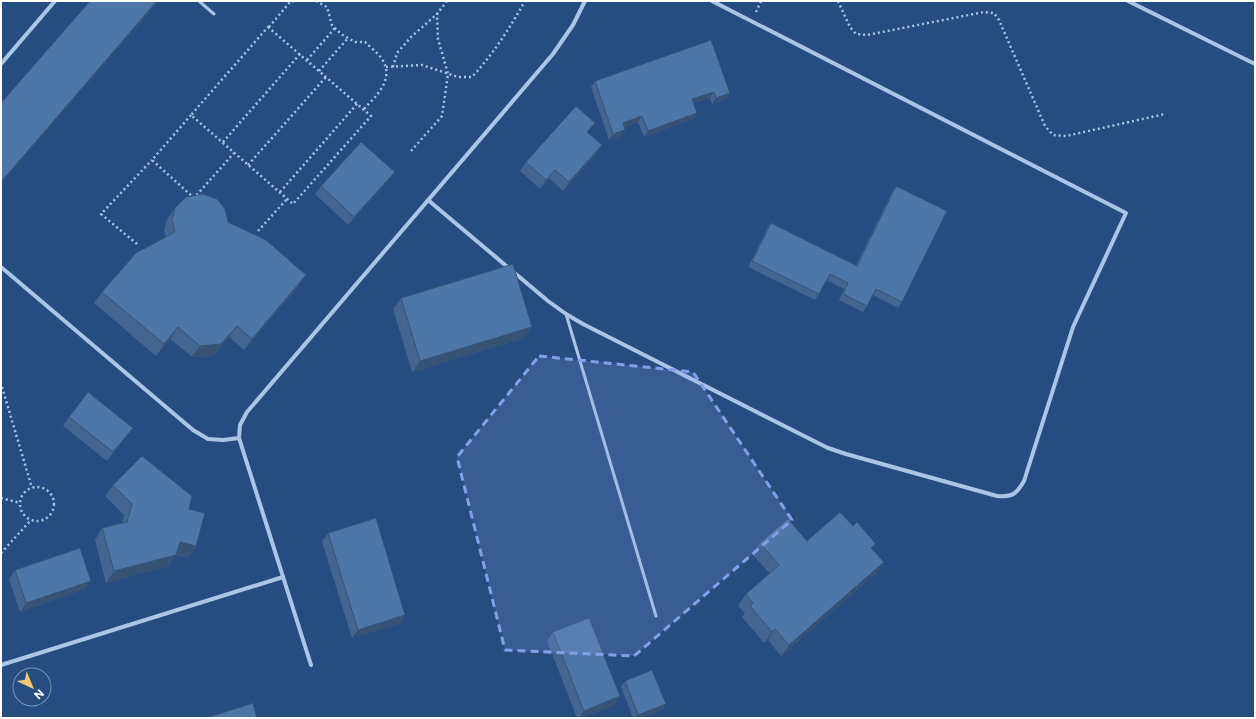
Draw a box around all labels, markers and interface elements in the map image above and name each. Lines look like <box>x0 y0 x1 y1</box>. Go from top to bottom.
north arrow <box>12 667 52 707</box>
text: N <box>31 686 47 702</box>

